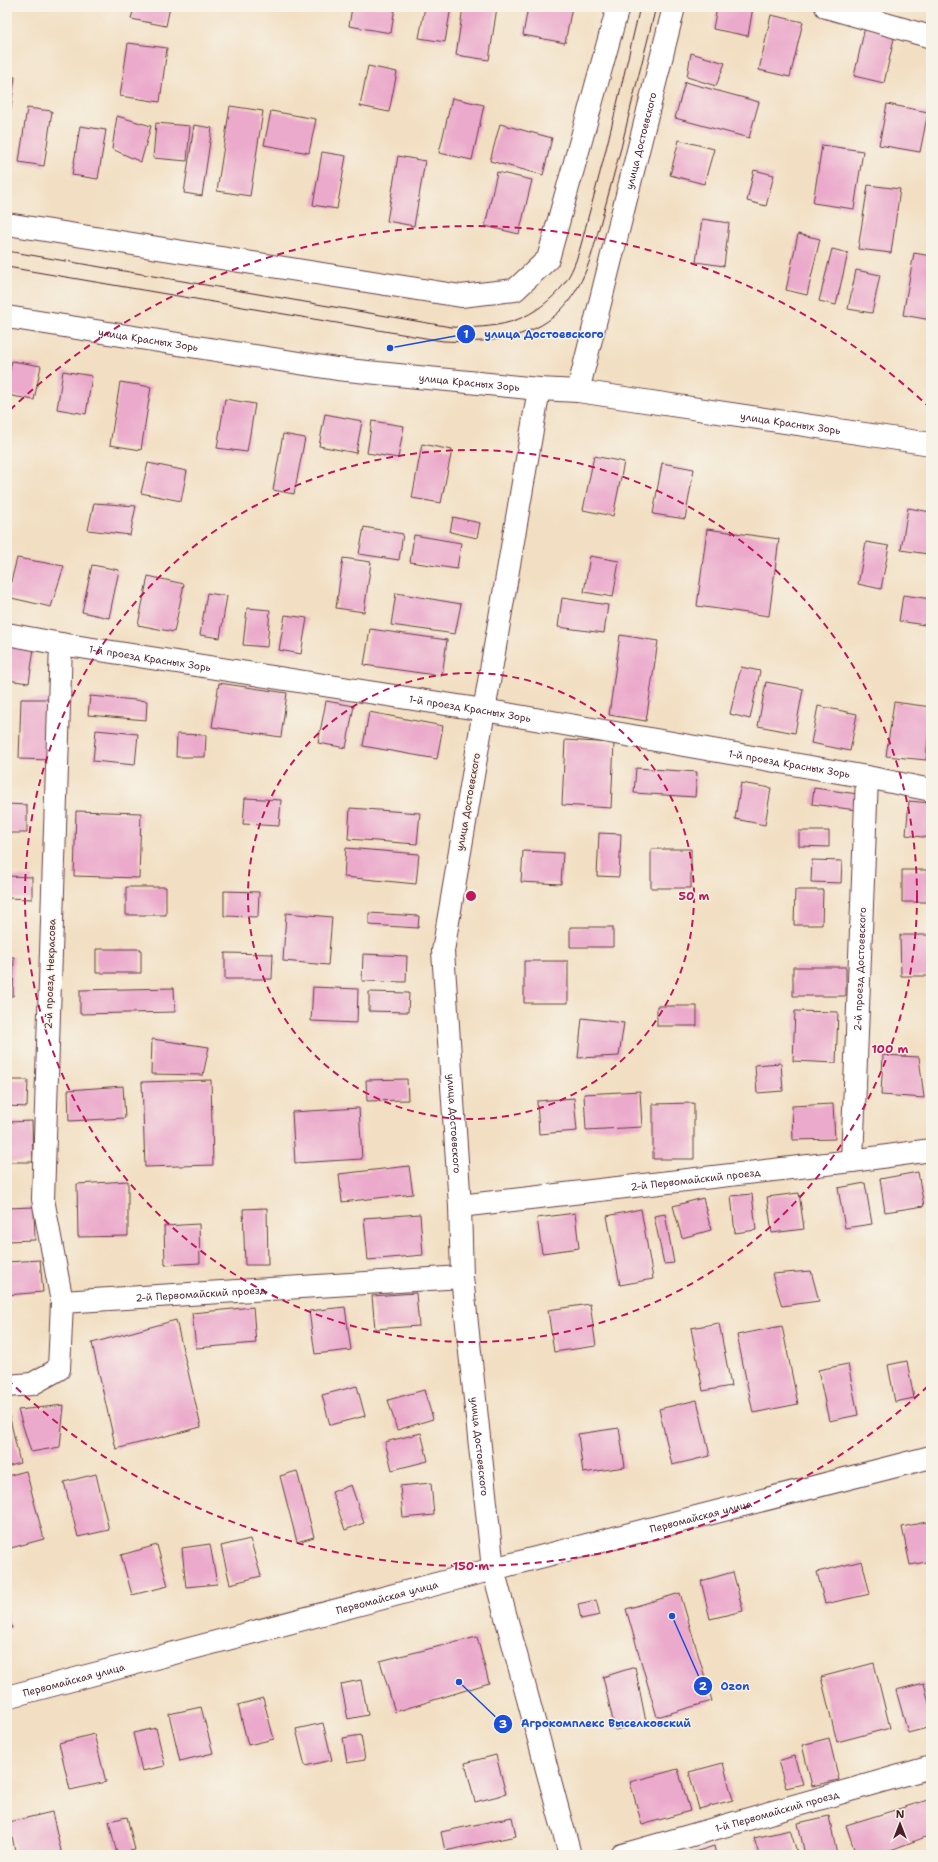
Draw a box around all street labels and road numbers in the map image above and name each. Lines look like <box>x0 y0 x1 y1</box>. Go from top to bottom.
street label: улица Достоевского <box>622 91 659 191</box>
street label: улица Красных Зорь <box>97 325 199 354</box>
street label: улица Красных Зорь <box>418 371 520 394</box>
street label: улица Красных Зорь <box>739 409 842 437</box>
street label: 1-й проезд Красных Зорь <box>88 642 212 674</box>
street label: 1-й проезд Красных Зорь <box>408 692 532 725</box>
street label: 1-й проезд Красных Зорь <box>728 746 851 780</box>
street label: улица Достоевского <box>453 752 483 852</box>
street label: 2-й проезд Достоевского <box>851 907 868 1031</box>
street label: 2-й проезд Некрасова <box>42 918 58 1029</box>
street label: улица Достоевского <box>445 1073 464 1174</box>
street label: 2-й Первомайский проезд <box>630 1165 762 1193</box>
street label: 2-й Первомайский проезд <box>135 1283 267 1304</box>
street label: улица Достоевского <box>468 1396 492 1497</box>
street label: Первомайская улица <box>648 1496 754 1535</box>
street label: Первомайская улица <box>335 1577 440 1617</box>
street label: Первомайская улица <box>21 1660 127 1699</box>
street label: 1-й Первомайский проезд <box>713 1787 841 1835</box>

